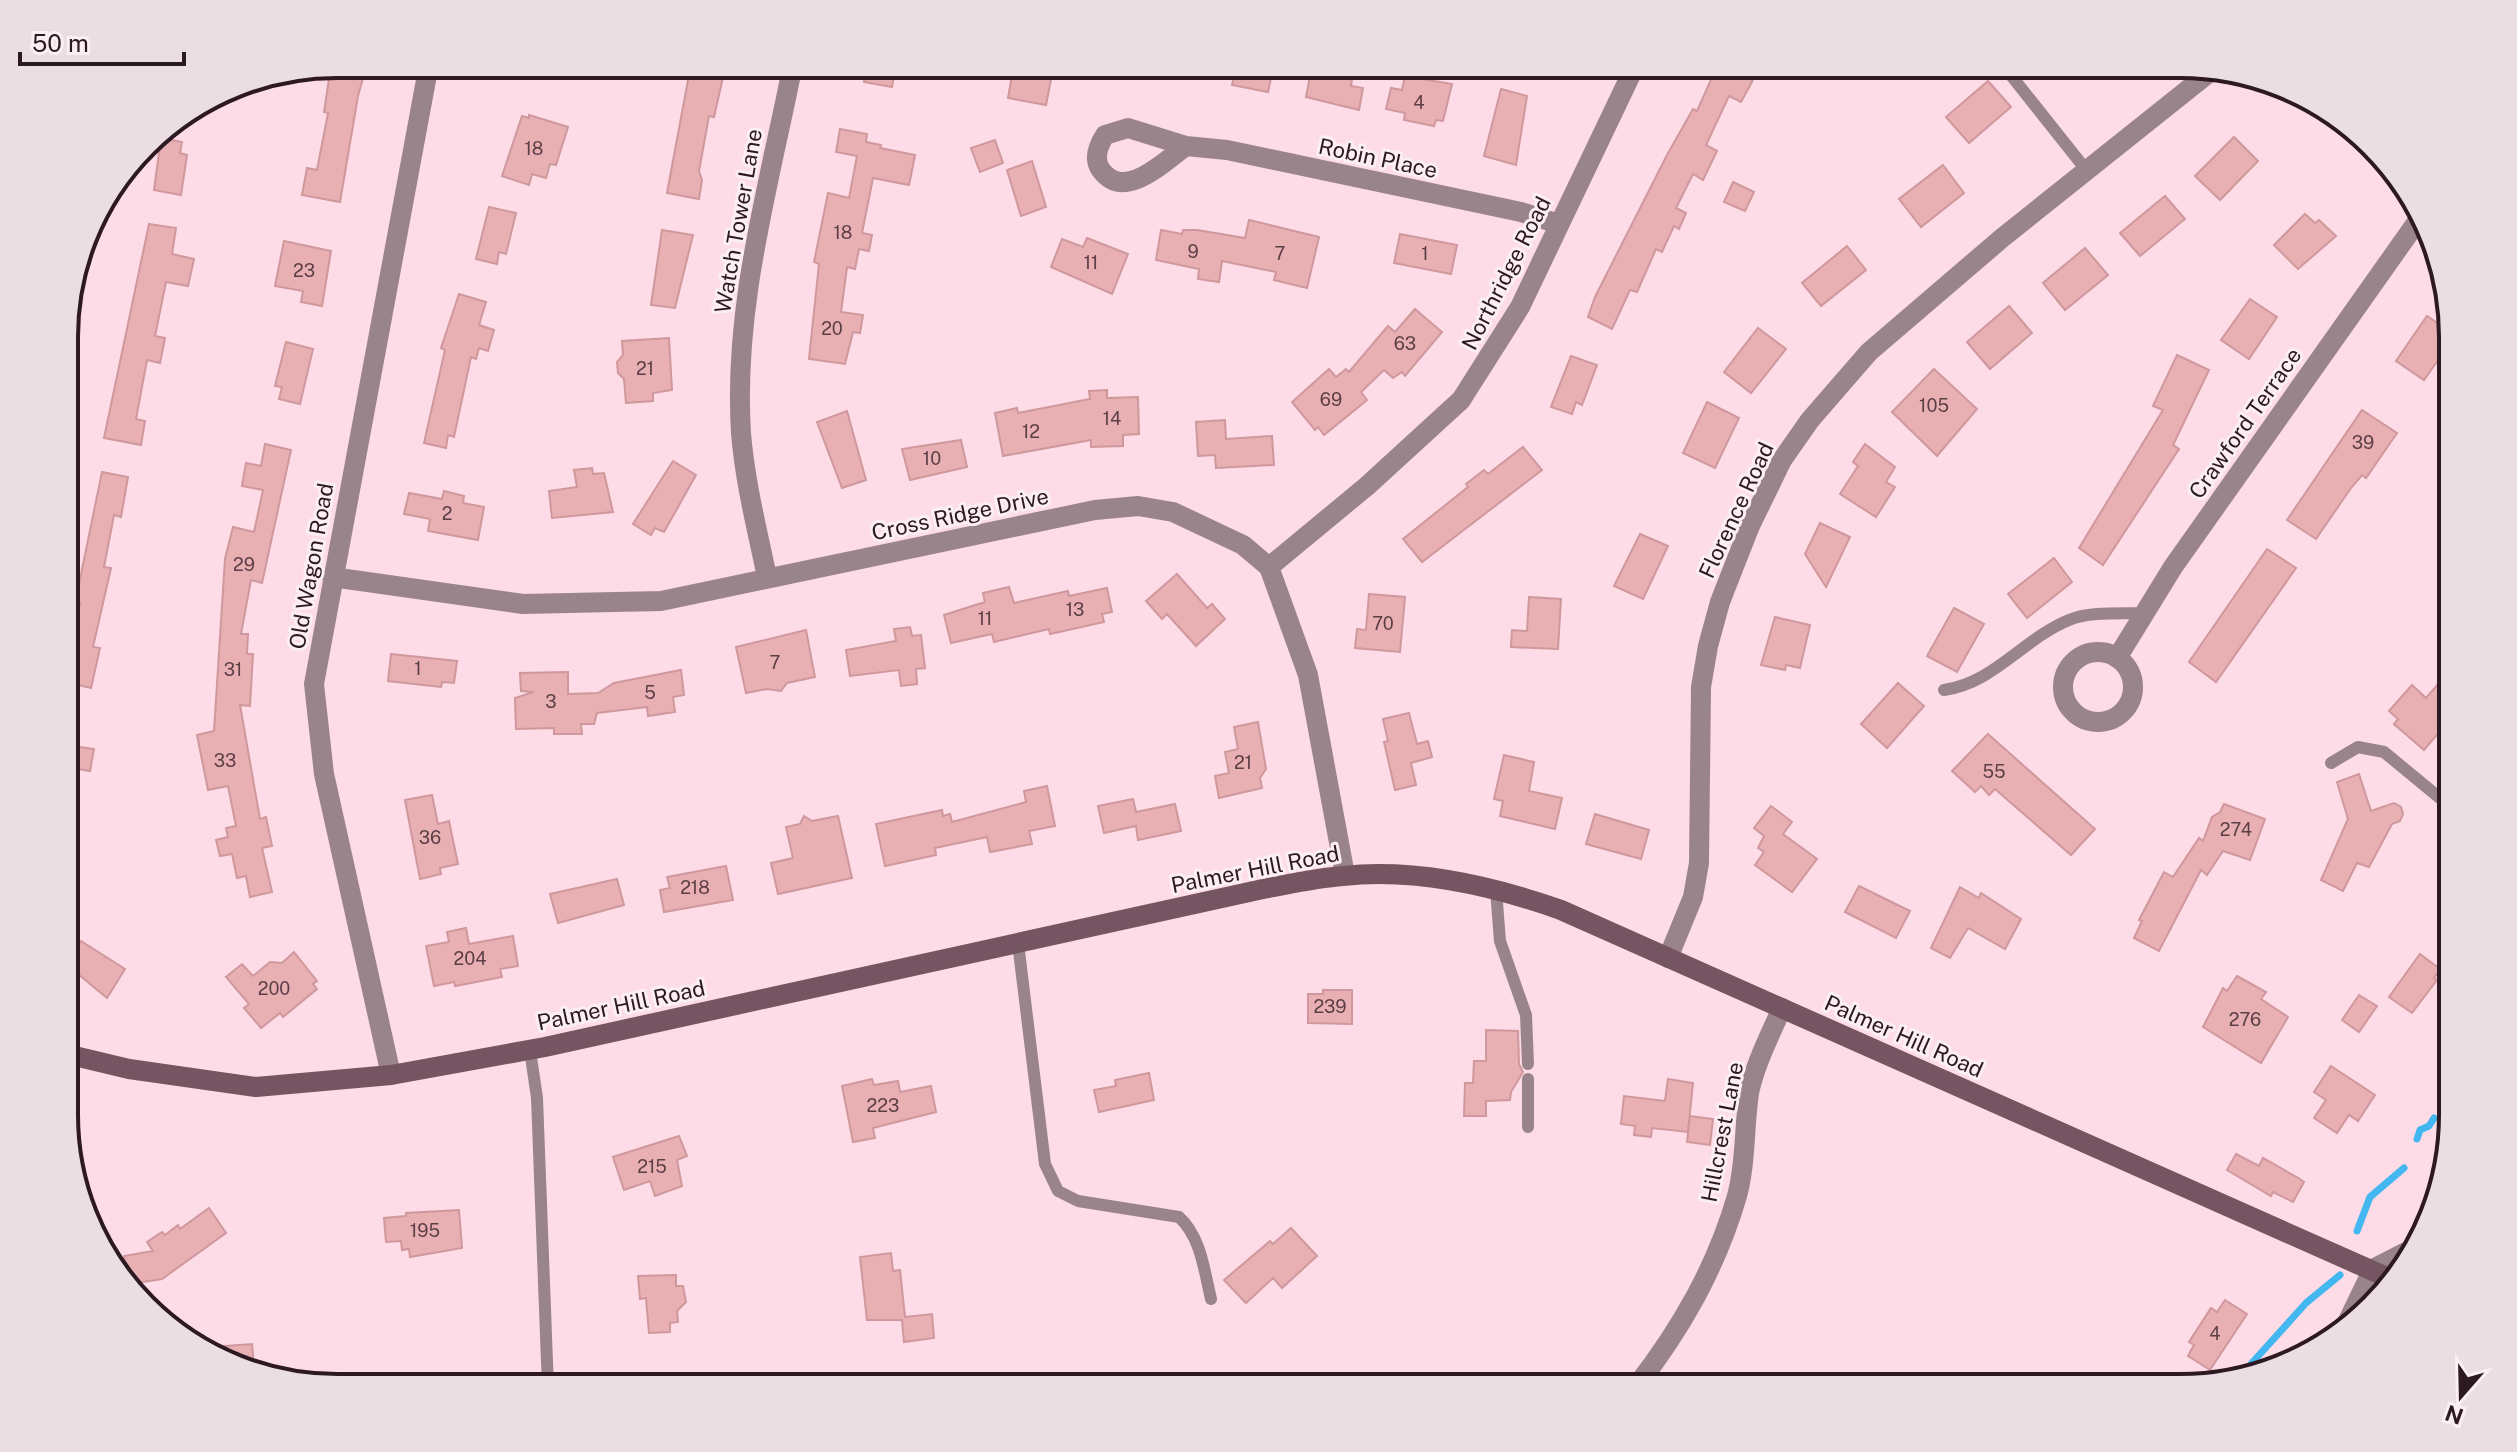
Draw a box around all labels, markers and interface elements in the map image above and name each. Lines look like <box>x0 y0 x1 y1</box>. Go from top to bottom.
scale bar <box>20 16 184 66</box>
text: 50 m <box>32 29 89 57</box>
house number: 4 <box>1413 92 1425 113</box>
street label: Watch Tower Lane <box>709 127 767 315</box>
street label: Robin Place <box>1316 133 1440 183</box>
house number: 18 <box>525 138 543 159</box>
street label: Northridge Road <box>1456 192 1556 354</box>
house number: 18 <box>834 222 852 243</box>
house number: 9 <box>1187 241 1199 262</box>
house number: 7 <box>1275 243 1285 264</box>
house number: 1 <box>1421 243 1429 264</box>
house number: 11 <box>1084 252 1098 273</box>
house number: 23 <box>293 260 315 281</box>
house number: 20 <box>821 318 843 339</box>
house number: 63 <box>1394 333 1416 354</box>
street label: Crawford Terrace <box>2183 343 2307 503</box>
house number: 21 <box>636 358 654 379</box>
house number: 69 <box>1320 389 1342 410</box>
house number: 105 <box>1919 395 1949 416</box>
house number: 14 <box>1103 408 1121 429</box>
house number: 12 <box>1022 421 1040 442</box>
house number: 39 <box>2352 432 2374 453</box>
street label: Florence Road <box>1693 438 1779 582</box>
house number: 10 <box>923 448 941 469</box>
street label: Old Wagon Road <box>284 481 338 651</box>
street label: Cross Ridge Drive <box>869 483 1051 545</box>
house number: 2 <box>442 503 452 524</box>
house number: 29 <box>233 554 255 575</box>
house number: 13 <box>1066 599 1084 620</box>
house number: 11 <box>978 608 992 629</box>
house number: 70 <box>1372 613 1394 634</box>
house number: 7 <box>770 652 780 673</box>
house number: 1 <box>414 658 422 679</box>
house number: 31 <box>224 659 242 680</box>
house number: 5 <box>644 682 656 703</box>
house number: 3 <box>545 691 557 712</box>
house number: 33 <box>214 750 236 771</box>
house number: 21 <box>1234 752 1252 773</box>
house number: 55 <box>1982 761 2006 782</box>
house number: 274 <box>2220 819 2252 840</box>
house number: 36 <box>419 827 441 848</box>
street label: Palmer Hill Road <box>1169 840 1341 898</box>
house number: 218 <box>680 877 710 898</box>
house number: 204 <box>453 948 487 969</box>
street label: Palmer Hill Road <box>535 975 707 1035</box>
house number: 200 <box>258 978 290 999</box>
street label: Palmer Hill Road <box>1821 989 1987 1083</box>
house number: 239 <box>1313 996 1347 1017</box>
house number: 276 <box>2229 1009 2261 1030</box>
street label: Hillcrest Lane <box>1696 1060 1748 1204</box>
house number: 223 <box>867 1095 899 1116</box>
house number: 215 <box>637 1156 667 1177</box>
house number: 195 <box>410 1220 440 1241</box>
house number: 4 <box>2209 1323 2221 1344</box>
north arrow <box>2421 1356 2501 1436</box>
text: N <box>2442 1400 2467 1430</box>

